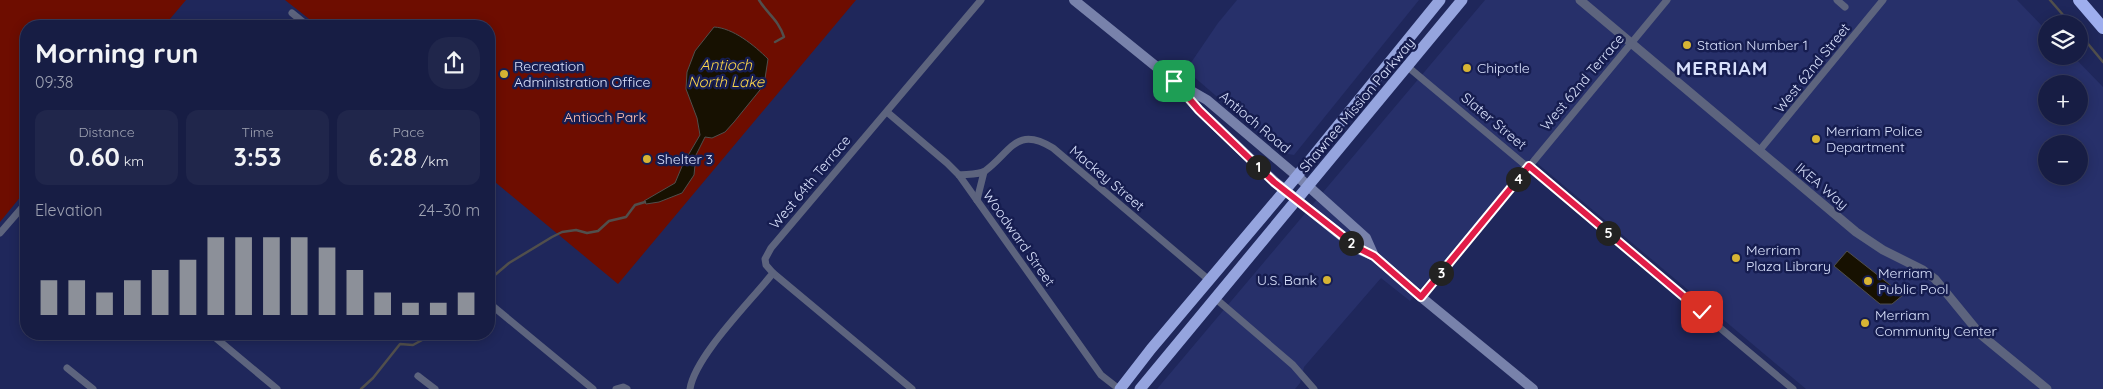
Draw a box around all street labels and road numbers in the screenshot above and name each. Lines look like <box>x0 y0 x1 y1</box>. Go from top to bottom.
street label: West 62nd Street <box>1770 19 1854 117</box>
street label: West 62nd Terrace <box>1536 30 1628 134</box>
street label: Shawnee Mission Parkway <box>1295 34 1419 176</box>
street label: Antioch Road <box>1216 87 1294 157</box>
street label: Slater Street <box>1458 89 1530 154</box>
street label: West 64th Terrace <box>766 131 855 233</box>
street label: Mackey Street <box>1066 141 1148 215</box>
street label: IKEA Way <box>1792 159 1852 213</box>
street label: Woodward Street <box>979 186 1059 290</box>

